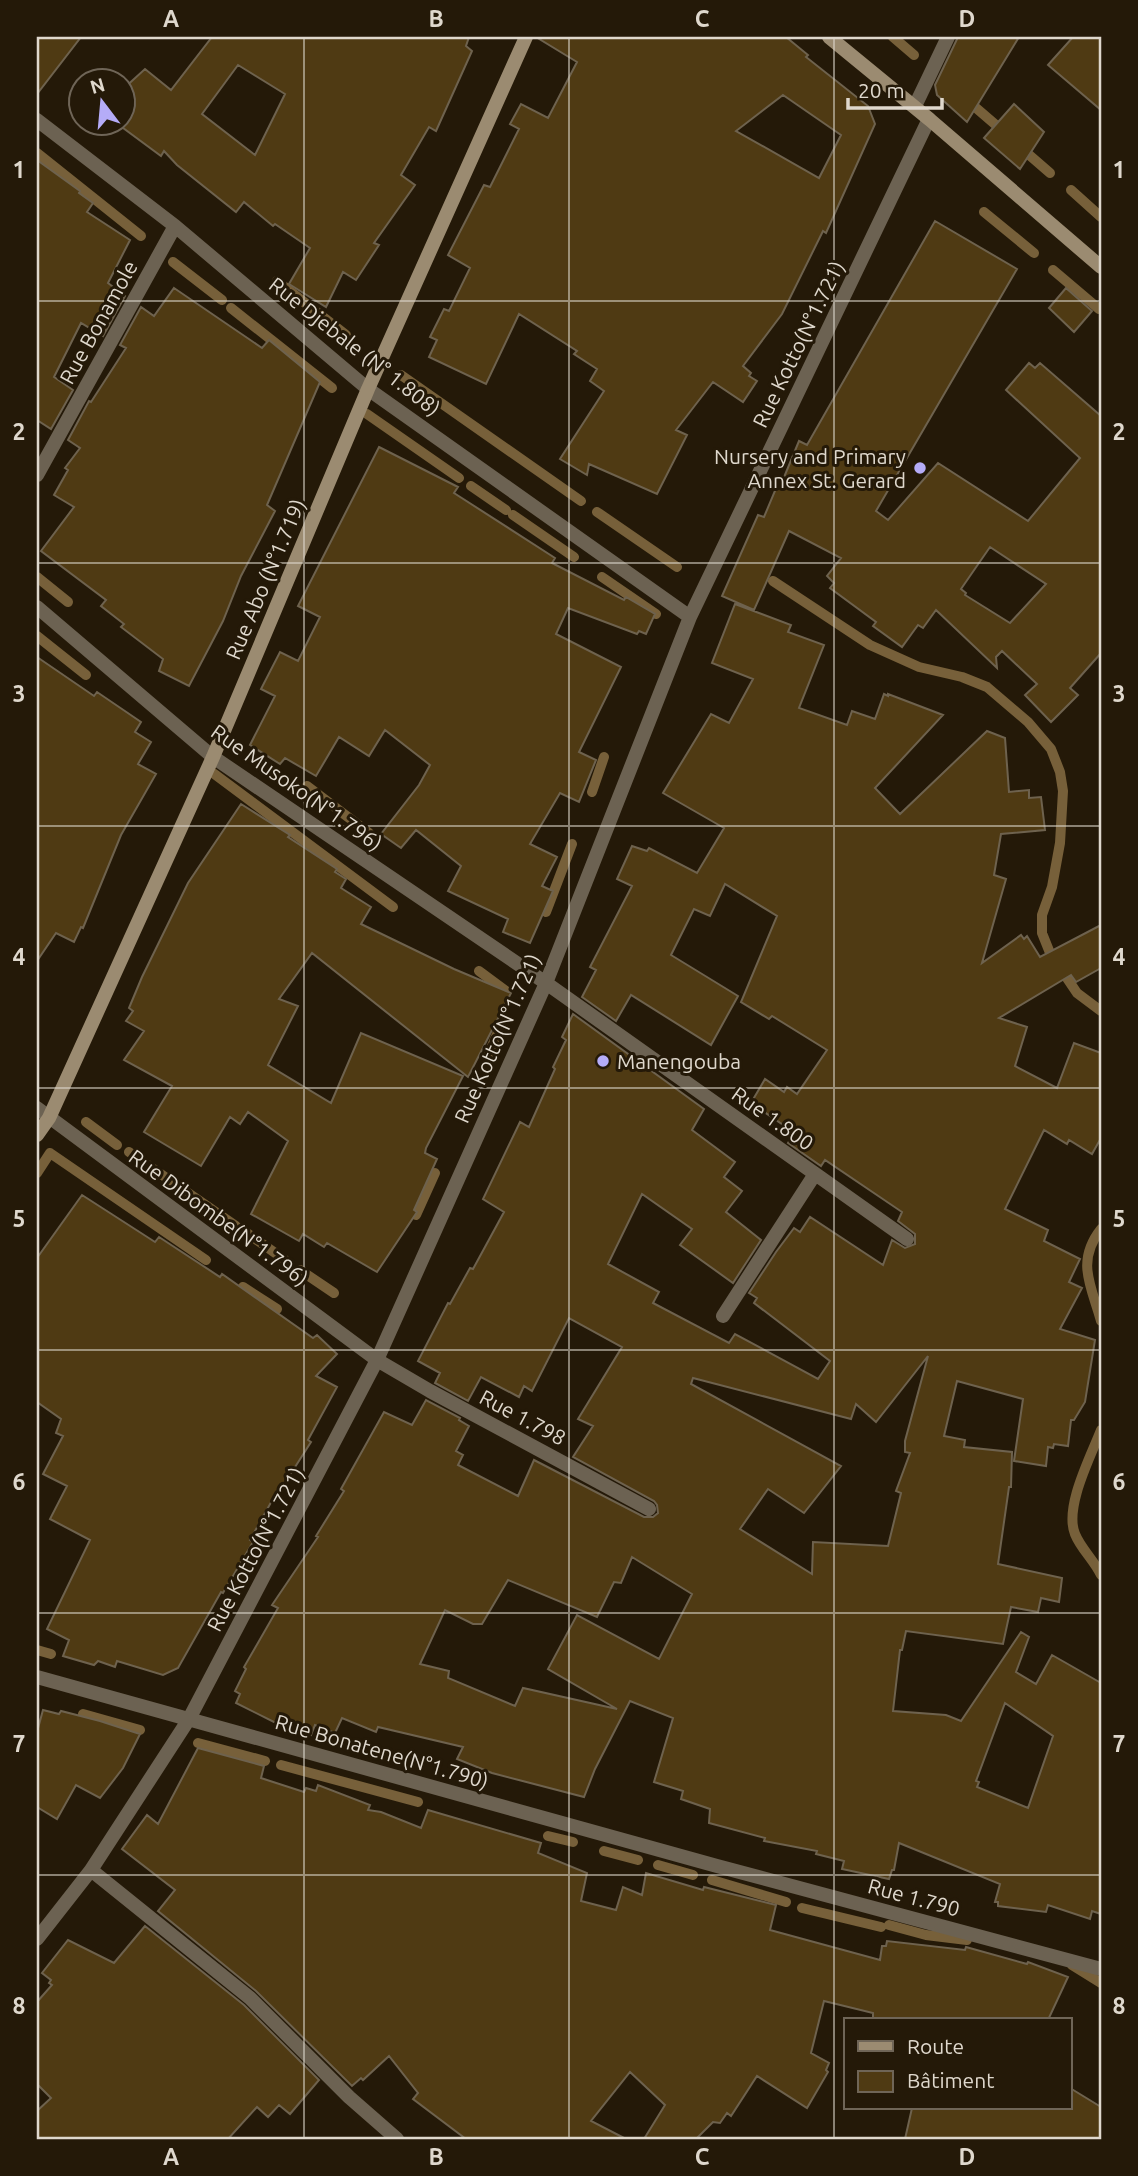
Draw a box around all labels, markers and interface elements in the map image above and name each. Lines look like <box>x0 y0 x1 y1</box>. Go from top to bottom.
text: A <box>163 6 179 31</box>
text: B <box>428 6 444 31</box>
text: C <box>695 6 710 31</box>
text: D <box>959 6 975 31</box>
north arrow <box>66 66 136 136</box>
scale bar <box>848 66 942 110</box>
text: N <box>87 73 107 98</box>
text: 20 m <box>858 78 905 102</box>
text: 1 <box>13 157 25 182</box>
text: 1 <box>1113 157 1125 182</box>
street label: Rue Bonamole <box>54 256 142 388</box>
street label: Rue Kotto(N°1.721) <box>747 257 849 431</box>
street label: Rue Djebale (N° 1.808) <box>265 272 445 420</box>
text: 2 <box>13 419 25 444</box>
text: 2 <box>1113 419 1125 444</box>
place label: Nursery and Primary Annex St. Gerard <box>714 444 906 492</box>
marker: Nursery and Primary Annex St. Gerard <box>912 460 928 476</box>
street label: Rue Abo (N°1.719) <box>220 495 310 663</box>
text: 3 <box>13 681 25 706</box>
text: 3 <box>1113 681 1125 706</box>
street label: Rue Musoko(N°1.796) <box>207 719 387 855</box>
text: 4 <box>13 944 26 969</box>
text: 4 <box>1113 944 1126 969</box>
street label: Rue Kotto(N°1.721) <box>449 950 545 1126</box>
place label: Manengouba <box>617 1049 741 1073</box>
marker: Manengouba <box>595 1053 611 1069</box>
street label: Rue 1.800 <box>728 1081 818 1155</box>
street label: Rue Dibombe(N°1.796) <box>125 1144 313 1290</box>
text: 5 <box>13 1206 25 1231</box>
text: 5 <box>1113 1206 1125 1231</box>
street label: Rue 1.798 <box>476 1384 570 1450</box>
street label: Rue Kotto(N°1.721) <box>202 1463 308 1635</box>
text: 6 <box>13 1469 26 1494</box>
text: 6 <box>1113 1469 1126 1494</box>
street label: Rue Bonatene(N°1.790) <box>273 1709 491 1793</box>
text: 7 <box>13 1731 25 1756</box>
text: 7 <box>1113 1731 1125 1756</box>
street label: Rue 1.790 <box>865 1873 963 1921</box>
text: 8 <box>13 1993 25 2018</box>
text: 8 <box>1113 1993 1125 2018</box>
legend <box>844 2018 1072 2110</box>
text: Route <box>907 2034 964 2058</box>
text: Bâtiment <box>907 2068 994 2092</box>
text: A <box>163 2144 179 2169</box>
text: B <box>428 2144 444 2169</box>
text: C <box>695 2144 710 2169</box>
text: D <box>959 2144 975 2169</box>

